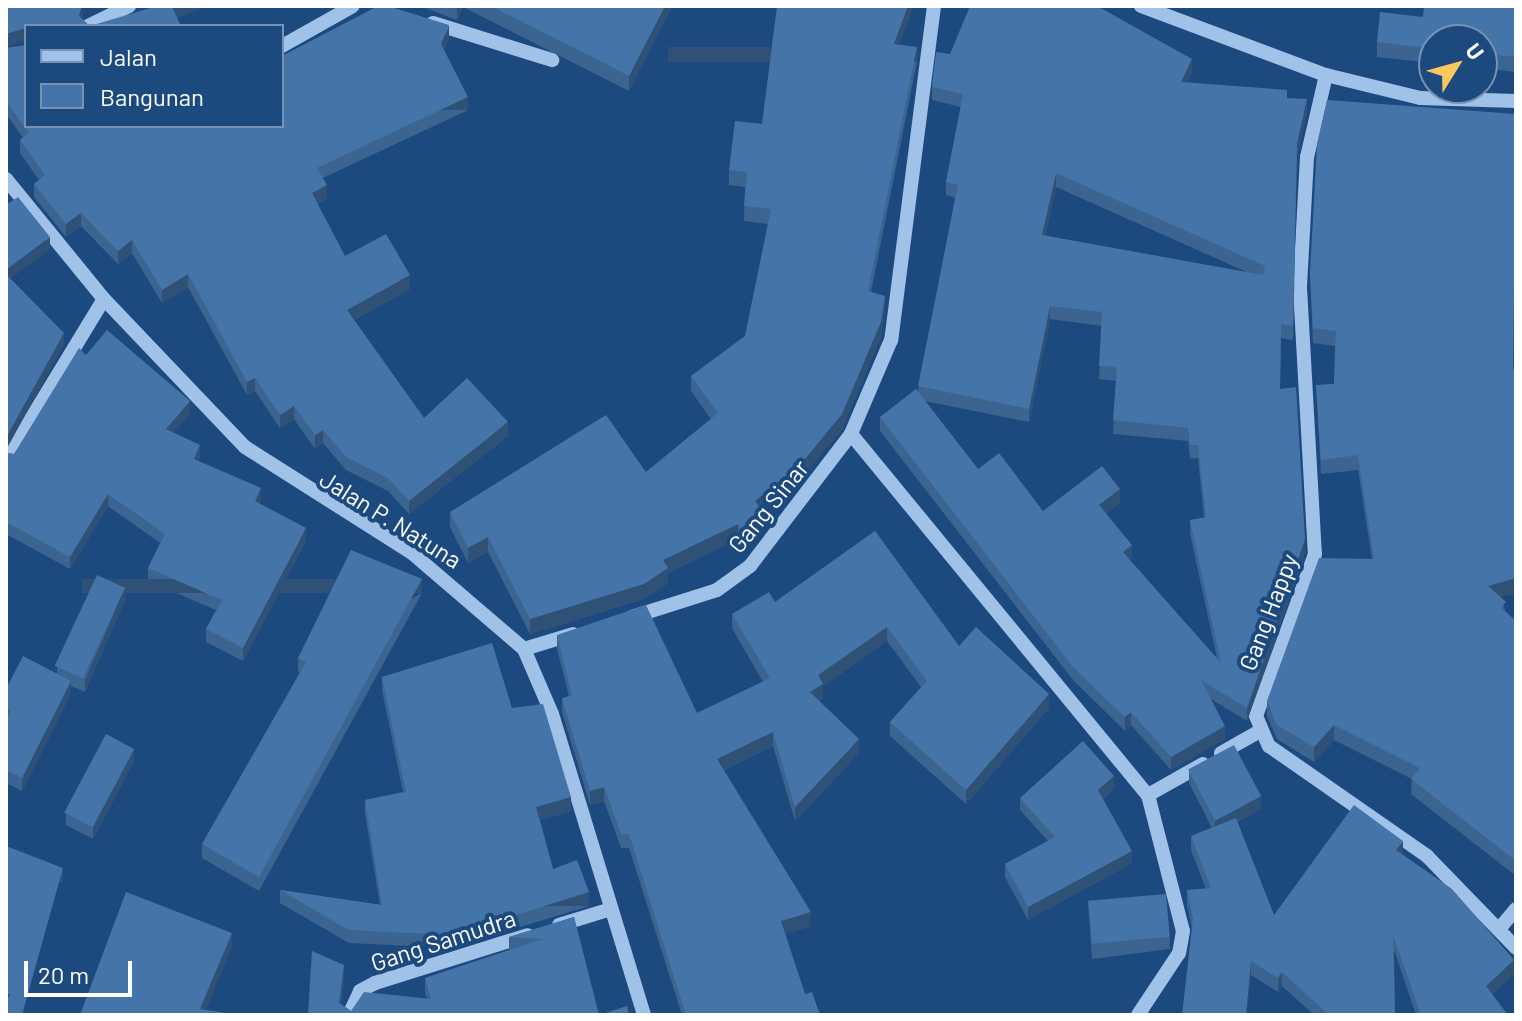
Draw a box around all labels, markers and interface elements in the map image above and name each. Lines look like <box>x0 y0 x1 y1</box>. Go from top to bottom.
legend <box>24 24 284 128</box>
north arrow <box>1418 24 1498 104</box>
text: U <box>1461 37 1490 64</box>
text: Jalan <box>100 42 157 71</box>
text: Bangunan <box>100 82 204 111</box>
street label: Gang Sinar <box>722 454 814 558</box>
street label: Jalan P. Natuna <box>315 464 467 574</box>
street label: Gang Happy <box>1233 550 1303 674</box>
street label: Gang Samudra <box>367 903 519 977</box>
scale bar <box>28 945 136 995</box>
text: 20 m <box>38 960 89 989</box>

